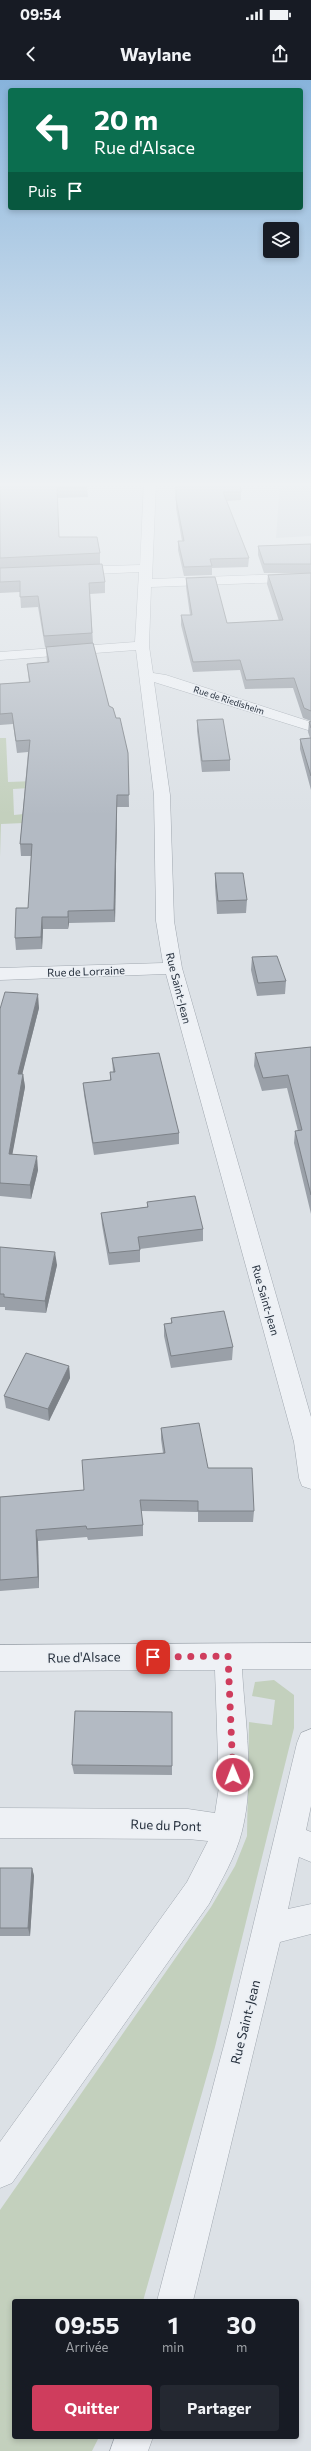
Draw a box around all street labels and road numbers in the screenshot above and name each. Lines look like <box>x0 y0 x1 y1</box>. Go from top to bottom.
street label: Rue de Riedisheim <box>192 683 266 717</box>
street label: Rue Saint-Jean <box>163 951 194 1025</box>
street label: Rue de Lorraine <box>47 963 125 979</box>
street label: Rue Saint-Jean <box>249 1263 282 1337</box>
street label: Rue d'Alsace <box>47 1648 121 1666</box>
street label: Rue du Pont <box>130 1816 202 1834</box>
street label: Rue Saint-Jean <box>227 1978 263 2066</box>

